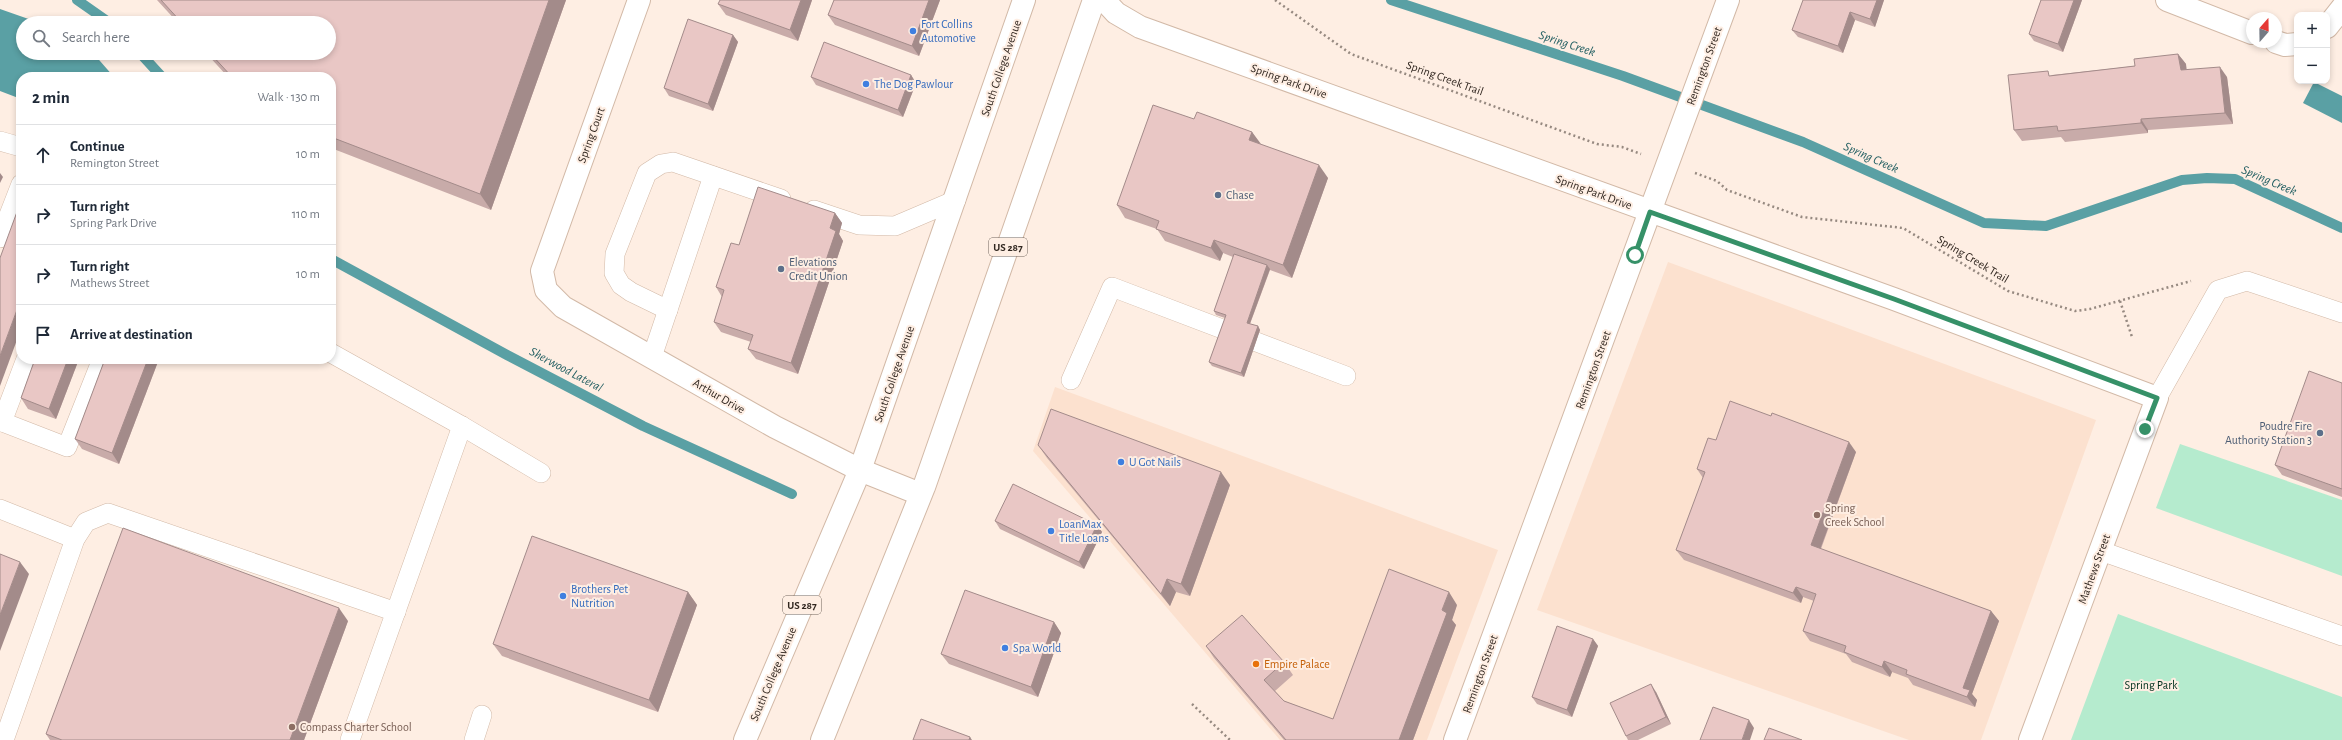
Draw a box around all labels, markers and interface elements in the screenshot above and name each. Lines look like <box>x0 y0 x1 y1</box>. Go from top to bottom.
north arrow <box>2246 12 2282 48</box>
map controls <box>2294 12 2330 84</box>
button: + <box>2294 12 2330 48</box>
search box <box>16 16 336 60</box>
place label: Fort Collins Automotive <box>921 18 976 44</box>
street label: South College Avenue <box>979 18 1023 118</box>
street label: Remington Street <box>1684 25 1724 107</box>
marker: Fort Collins Automotive <box>908 26 918 36</box>
icon: search <box>30 27 52 49</box>
water label: Spring Creek <box>1537 29 1597 59</box>
text: Search here <box>62 30 130 45</box>
button: − <box>2294 48 2330 84</box>
street label: Spring Creek Trail <box>1405 58 1485 98</box>
street label: Spring Park Drive <box>1249 62 1329 100</box>
place label: The Dog Pawlour <box>874 78 953 90</box>
marker: The Dog Pawlour <box>861 79 871 89</box>
text: 2 min <box>32 89 70 106</box>
text: Walk · 130 m <box>257 91 320 104</box>
street label: Spring Court <box>575 106 607 164</box>
text: Continue <box>70 139 125 154</box>
water label: Spring Creek <box>1842 140 1900 176</box>
icon: ahead <box>32 144 54 166</box>
text: 10 m <box>296 148 320 161</box>
text: Remington Street <box>70 157 159 170</box>
water label: Spring Creek <box>2239 164 2299 198</box>
street label: Spring Park Drive <box>1554 173 1634 211</box>
place label: Chase <box>1226 189 1254 201</box>
marker: Chase <box>1213 190 1223 200</box>
text: Turn right <box>70 199 129 214</box>
icon: right <box>32 204 54 226</box>
text: 110 m <box>292 208 320 221</box>
text: Spring Park Drive <box>70 217 157 230</box>
street label: Spring Creek Trail <box>1935 233 2011 285</box>
road number: US 287 <box>989 238 1027 256</box>
route start <box>1626 246 1644 264</box>
place label: Elevations Credit Union <box>789 256 848 282</box>
text: Turn right <box>70 259 129 274</box>
icon: right <box>32 264 54 286</box>
marker: Elevations Credit Union <box>776 264 786 274</box>
text: 10 m <box>296 268 320 281</box>
text: Mathews Street <box>70 277 149 290</box>
icon: arrive <box>32 324 54 346</box>
street label: South College Avenue <box>872 324 916 424</box>
text: Arrive at destination <box>70 327 193 342</box>
street label: Remington Street <box>1573 329 1613 411</box>
water label: Sherwood Lateral <box>527 345 605 395</box>
street label: Arthur Drive <box>691 376 747 416</box>
route end <box>2136 420 2154 438</box>
place label: Poudre Fire Authority Station 3 <box>2225 420 2312 447</box>
marker: Poudre Fire Authority Station 3 <box>2315 428 2325 438</box>
place label: U Got Nails <box>1129 456 1181 468</box>
marker: U Got Nails <box>1116 457 1126 467</box>
place label: Spring Creek School <box>1825 502 1884 528</box>
marker: Spring Creek School <box>1812 510 1822 520</box>
place label: LoanMax Title Loans <box>1059 518 1109 544</box>
marker: LoanMax Title Loans <box>1046 526 1056 536</box>
street label: Mathews Street <box>2076 532 2112 605</box>
place label: Brothers Pet Nutrition <box>571 583 628 609</box>
marker: Brothers Pet Nutrition <box>558 591 568 601</box>
road number: US 287 <box>783 596 821 614</box>
street label: South College Avenue <box>748 625 798 723</box>
street label: Remington Street <box>1460 633 1500 715</box>
place label: Spa World <box>1013 642 1061 654</box>
marker: Spa World <box>1000 643 1010 653</box>
place label: Empire Palace <box>1264 658 1330 670</box>
marker: Empire Palace <box>1251 659 1261 669</box>
park label: Spring Park <box>2124 679 2178 691</box>
place label: Compass Charter School <box>300 721 412 733</box>
marker: Compass Charter School <box>287 722 297 732</box>

